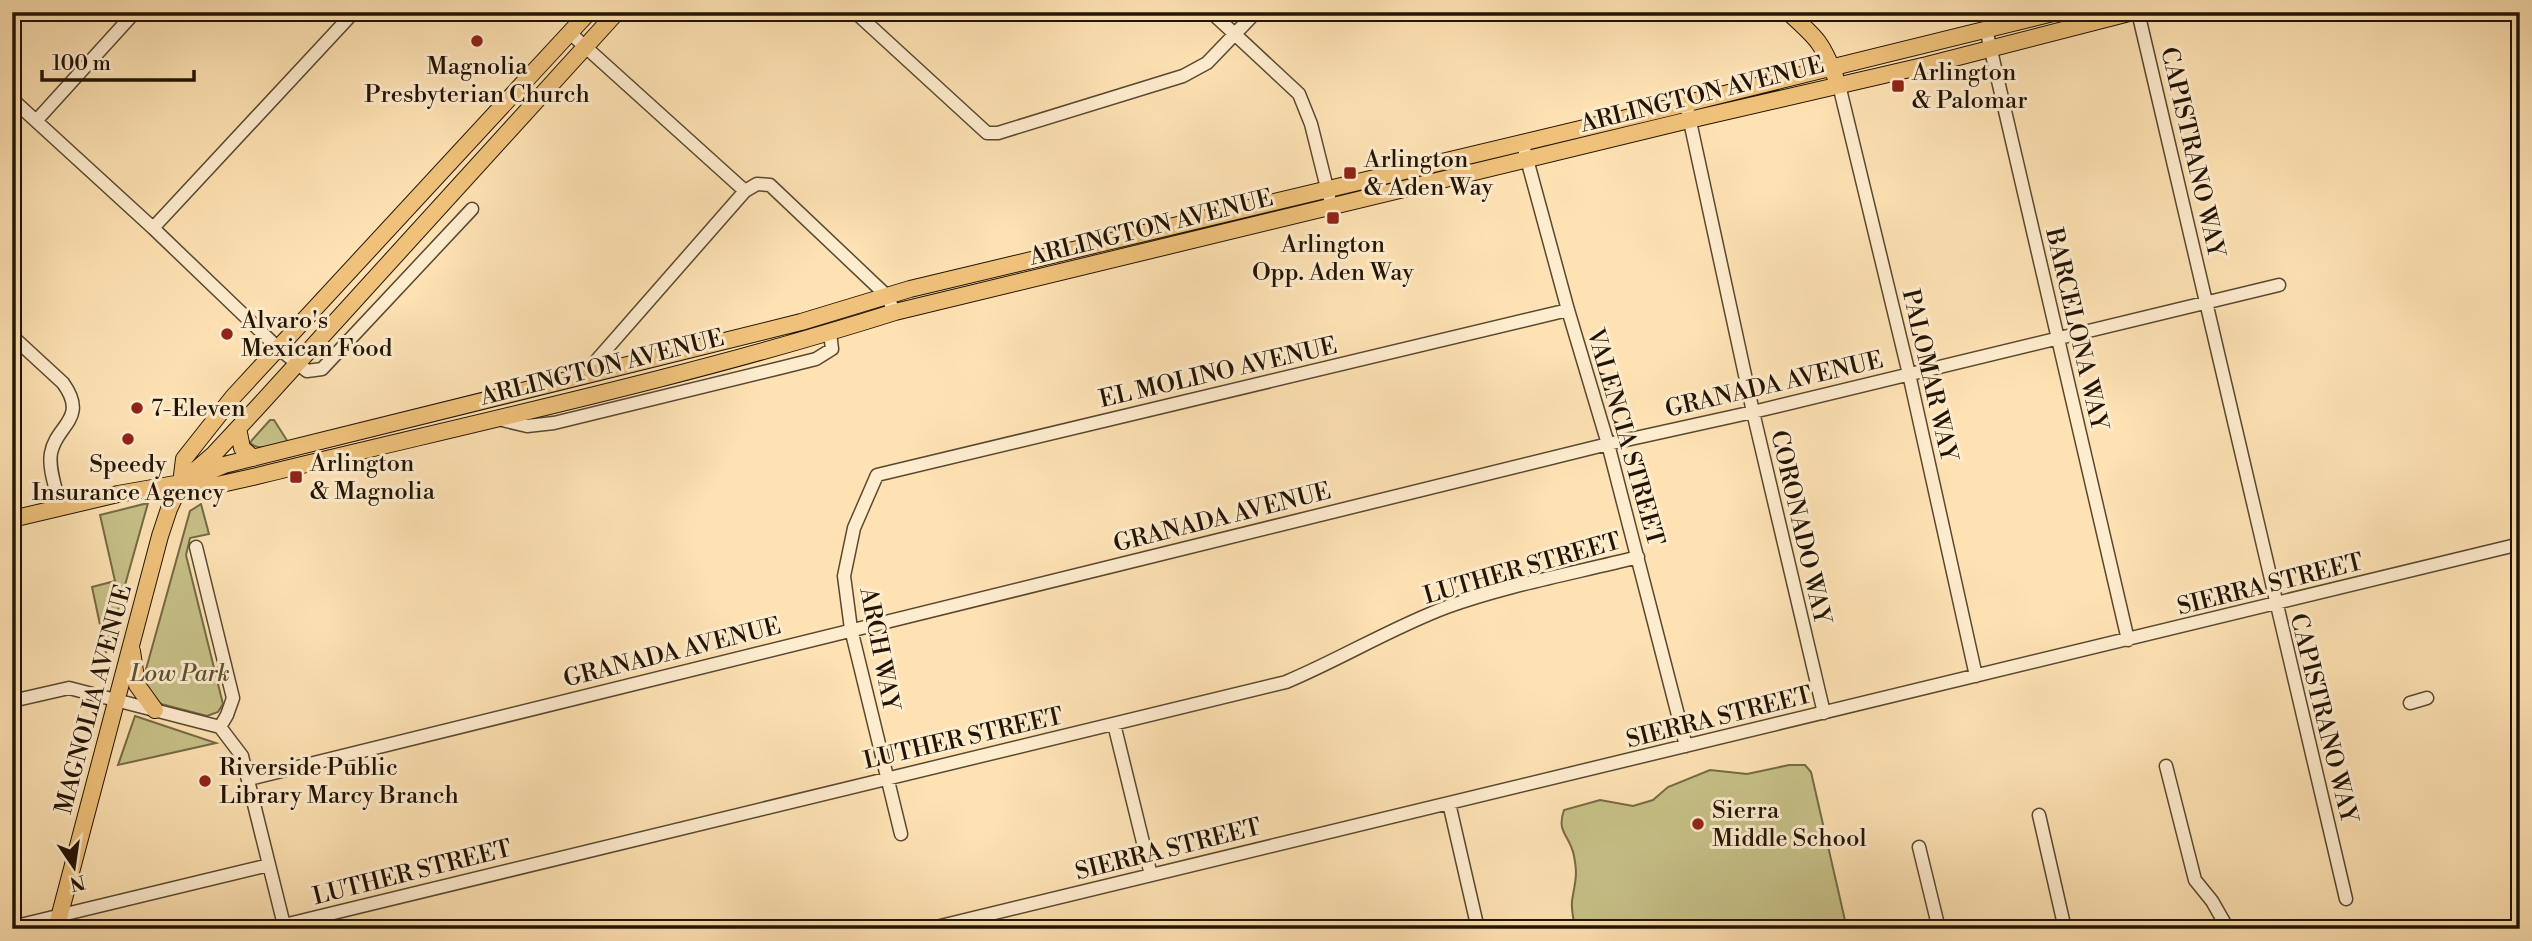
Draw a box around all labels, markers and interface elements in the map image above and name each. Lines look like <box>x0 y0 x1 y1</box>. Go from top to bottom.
marker: Magnolia Presbyterian Church <box>469 33 485 49</box>
scale bar <box>42 38 194 82</box>
street label: CAPISTRANO WAY <box>2153 44 2231 261</box>
street label: ARLINGTON AVENUE <box>1576 50 1827 140</box>
text: 100 m <box>52 51 111 77</box>
place label: Magnolia Presbyterian Church <box>364 52 590 110</box>
place label: Arlington & Palomar <box>1911 58 2028 116</box>
marker: Arlington & Palomar <box>1890 78 1906 94</box>
place label: Arlington & Aden Way <box>1363 145 1493 203</box>
marker: Arlington & Aden Way <box>1342 165 1358 181</box>
street label: ARLINGTON AVENUE <box>1025 183 1276 273</box>
marker: Arlington Opp. Aden Way <box>1325 210 1341 226</box>
street label: BARCELONA WAY <box>2038 224 2114 434</box>
place label: Arlington Opp. Aden Way <box>1252 230 1414 288</box>
street label: PALOMAR WAY <box>1895 286 1964 465</box>
place label: Alvaro's Mexican Food <box>240 306 393 364</box>
street label: ARLINGTON AVENUE <box>476 323 727 413</box>
street label: VALENCIA STREET <box>1579 324 1670 549</box>
marker: Alvaro's Mexican Food <box>219 326 235 342</box>
street label: EL MOLINO AVENUE <box>1096 331 1340 415</box>
street label: GRANADA AVENUE <box>1662 345 1886 425</box>
place label: 7-Eleven <box>151 394 246 424</box>
marker: 7-Eleven <box>129 400 145 416</box>
street label: CORONADO WAY <box>1763 428 1837 628</box>
marker: Speedy Insurance Agency <box>120 431 136 447</box>
place label: Arlington & Magnolia <box>309 449 436 507</box>
place label: Speedy Insurance Agency <box>32 450 225 508</box>
marker: Arlington & Magnolia <box>288 469 304 485</box>
street label: GRANADA AVENUE <box>1110 476 1334 560</box>
street label: LUTHER STREET <box>1420 526 1624 611</box>
street label: SIERRA STREET <box>2174 547 2366 623</box>
street label: MAGNOLIA AVENUE <box>49 581 139 817</box>
street label: ARCH WAY <box>852 584 906 715</box>
street label: CAPISTRANO WAY <box>2283 610 2364 827</box>
street label: GRANADA AVENUE <box>560 611 784 695</box>
park label: Low Park <box>129 659 230 689</box>
street label: SIERRA STREET <box>1623 680 1815 756</box>
street label: LUTHER STREET <box>861 701 1066 777</box>
place label: Riverside Public Library Marcy Branch <box>219 753 459 811</box>
marker: Riverside Public Library Marcy Branch <box>197 773 213 789</box>
place label: Sierra Middle School <box>1712 796 1867 854</box>
street label: SIERRA STREET <box>1072 812 1264 888</box>
marker: Sierra Middle School <box>1690 816 1706 832</box>
north arrow <box>38 832 108 902</box>
street label: LUTHER STREET <box>310 834 515 912</box>
text: N <box>68 869 88 896</box>

